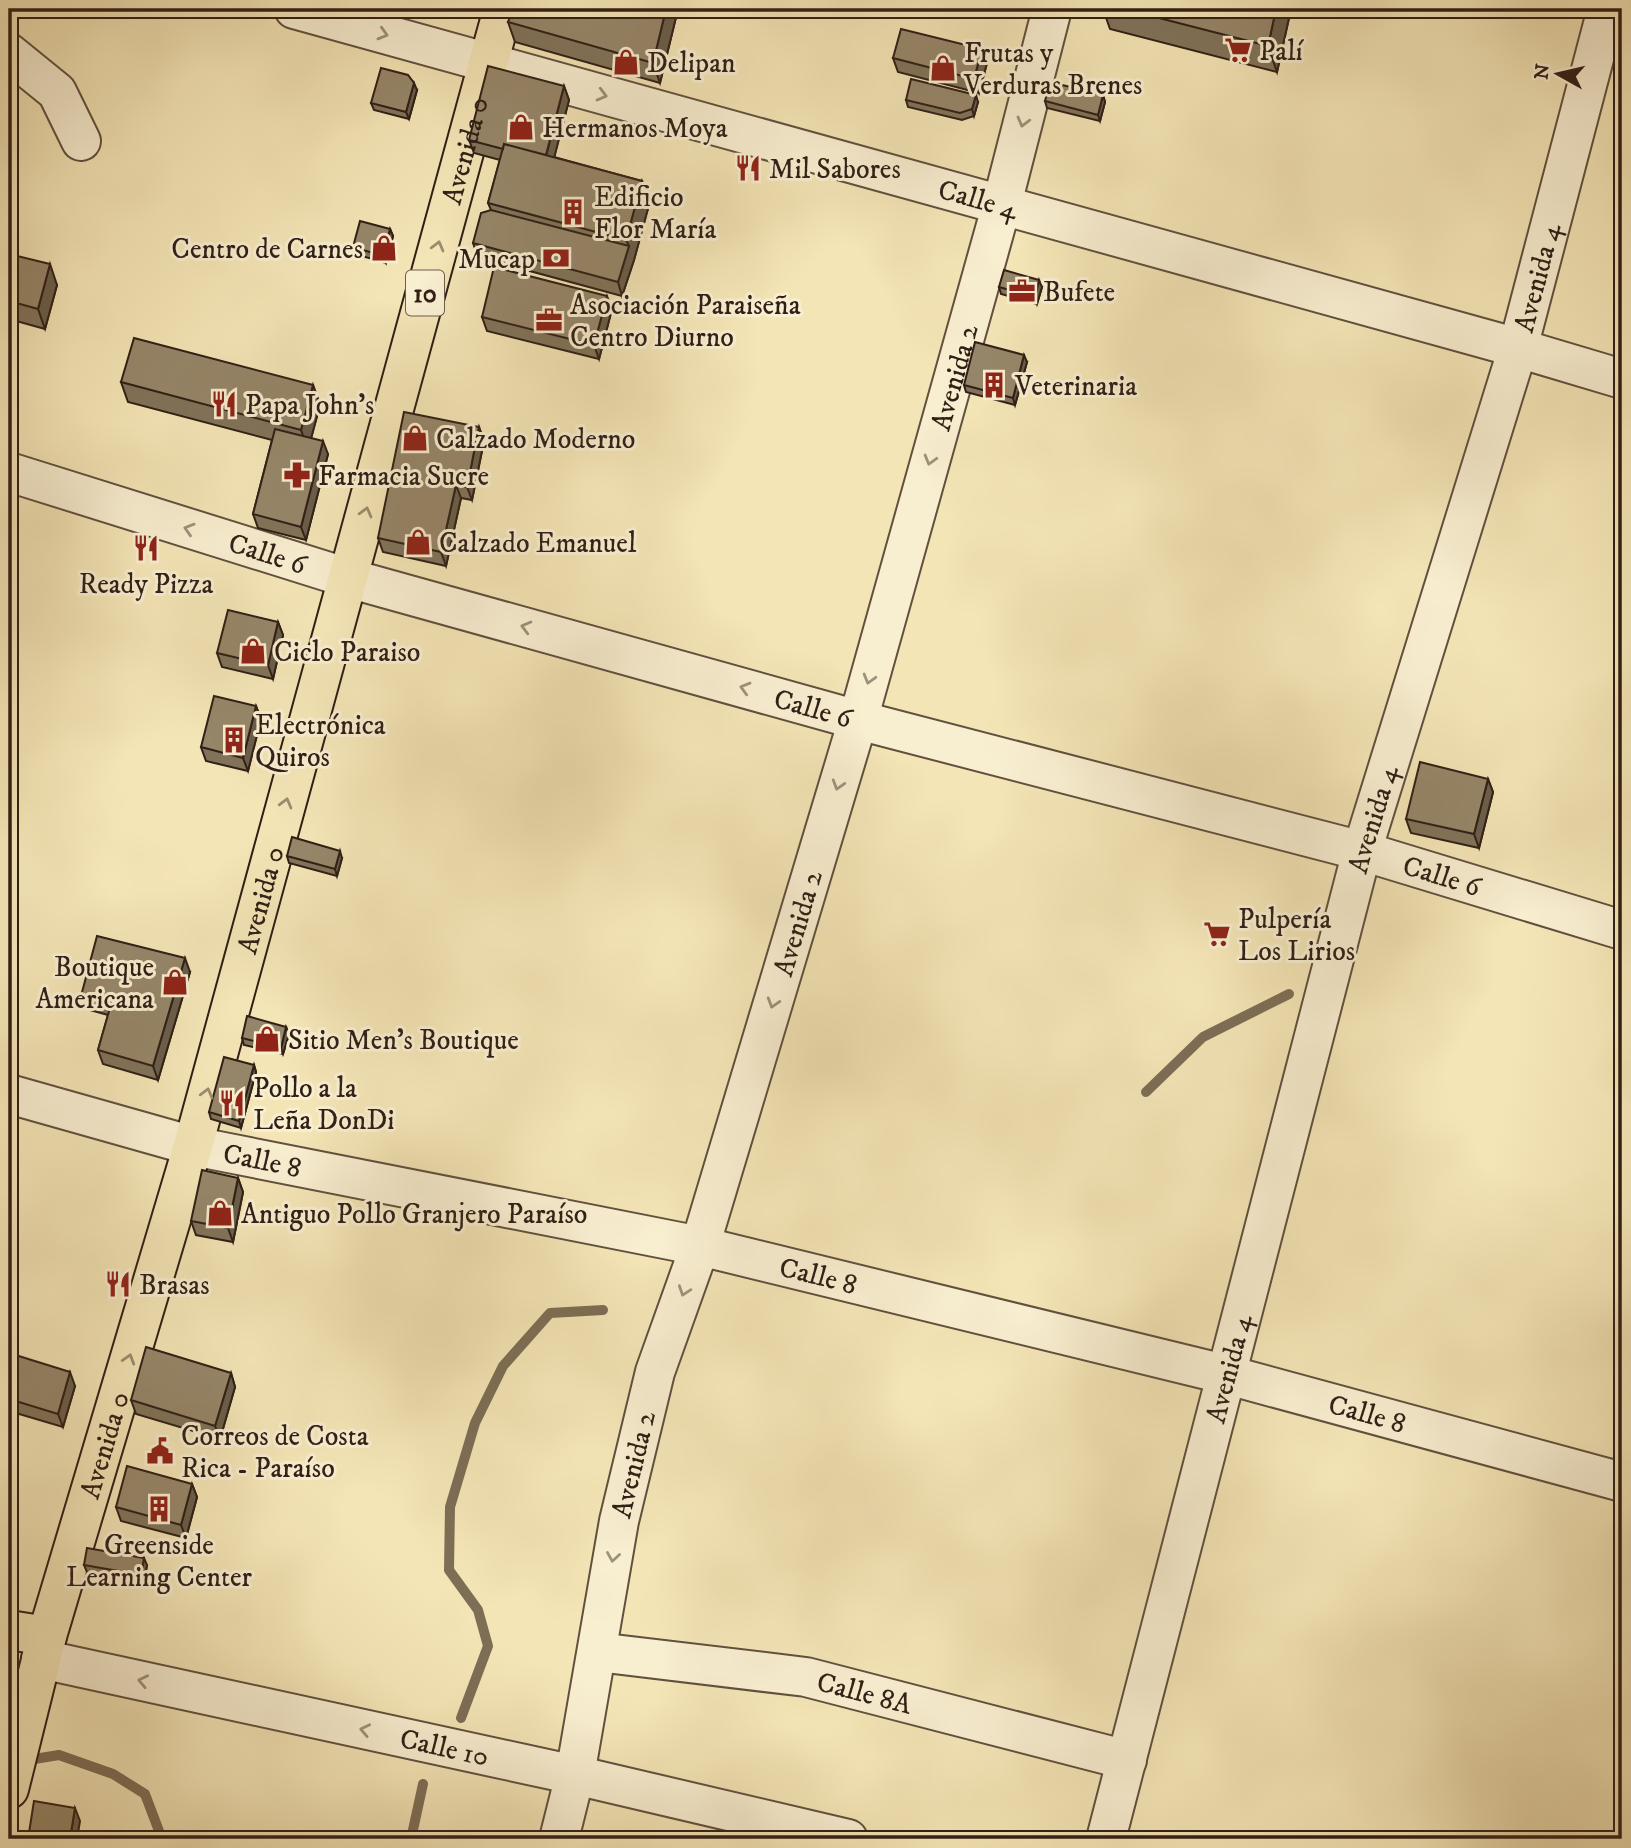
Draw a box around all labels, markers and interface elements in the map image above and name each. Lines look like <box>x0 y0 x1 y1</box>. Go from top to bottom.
one-way arrow <box>377 26 389 40</box>
place label: Palí <box>1259 34 1305 69</box>
supermarket icon: Palí <box>1223 35 1253 65</box>
place label: Frutas y Verduras Brenes <box>963 36 1142 103</box>
north arrow <box>1522 38 1592 108</box>
place label: Delipan <box>647 46 736 81</box>
shop icon: Delipan <box>611 47 641 77</box>
shop icon: Frutas y Verduras Brenes <box>928 53 958 83</box>
text: N <box>1530 62 1555 81</box>
one-way arrow <box>596 86 608 101</box>
street label: Avenida 0 <box>435 93 497 208</box>
place label: Hermanos Moya <box>542 111 728 146</box>
shop icon: Hermanos Moya <box>506 112 536 142</box>
one-way arrow <box>1017 116 1031 128</box>
place label: Mil Sabores <box>769 152 901 187</box>
restaurant icon: Mil Sabores <box>733 153 763 183</box>
street label: Calle 4 <box>934 172 1022 228</box>
place label: Edificio Flor María <box>594 180 717 247</box>
building icon: Edificio Flor María <box>558 197 588 227</box>
street label: Avenida 4 <box>1507 219 1569 336</box>
place label: Centro de Carnes <box>171 232 363 267</box>
shop icon: Centro de Carnes <box>369 233 399 263</box>
one-way arrow <box>430 240 444 252</box>
place label: Mucap <box>458 242 535 277</box>
bank icon: Mucap <box>541 243 571 273</box>
road number: 10 <box>406 270 444 316</box>
place label: Bufete <box>1043 275 1115 310</box>
office icon: Bufete <box>1007 276 1037 306</box>
place label: Asociación Paraiseña Centro Diurno <box>570 288 801 355</box>
office icon: Asociación Paraiseña Centro Diurno <box>534 305 564 335</box>
street label: Avenida 2 <box>924 320 987 435</box>
place label: Veterinaria <box>1014 369 1137 404</box>
building icon: Veterinaria <box>979 370 1009 400</box>
place label: Papa John's <box>245 388 374 423</box>
restaurant icon: Papa John's <box>209 389 239 419</box>
place label: Calzado Moderno <box>436 422 636 457</box>
shop icon: Calzado Moderno <box>400 423 430 453</box>
one-way arrow <box>924 454 939 466</box>
place label: Farmacia Sucre <box>318 459 489 494</box>
pharmacy icon: Farmacia Sucre <box>282 460 312 490</box>
one-way arrow <box>358 507 372 519</box>
one-way arrow <box>184 522 196 537</box>
street label: Calle 6 <box>224 526 312 583</box>
place label: Calzado Emanuel <box>439 526 637 561</box>
shop icon: Calzado Emanuel <box>403 527 433 557</box>
restaurant icon: Ready Pizza <box>131 533 161 563</box>
place label: Ready Pizza <box>79 567 213 602</box>
one-way arrow <box>520 621 532 636</box>
place label: Ciclo Paraiso <box>274 635 420 670</box>
shop icon: Ciclo Paraiso <box>238 636 268 666</box>
one-way arrow <box>863 673 878 685</box>
street label: Calle 6 <box>770 681 857 737</box>
one-way arrow <box>739 682 751 697</box>
place label: Electrónica Quiros <box>255 708 386 775</box>
building icon: Electrónica Quiros <box>219 725 249 755</box>
street label: Avenida 4 <box>1341 761 1407 877</box>
one-way arrow <box>832 779 847 791</box>
one-way arrow <box>278 797 293 809</box>
street label: Avenida 0 <box>230 843 293 958</box>
street label: Calle 6 <box>1399 848 1486 905</box>
street label: Avenida 2 <box>766 866 831 981</box>
place label: Pulpería Los Lirios <box>1238 902 1355 969</box>
supermarket icon: Pulpería Los Lirios <box>1202 919 1232 949</box>
place label: Boutique Americana <box>36 950 154 1017</box>
shop icon: Boutique Americana <box>160 967 190 997</box>
one-way arrow <box>766 997 781 1009</box>
place label: Sitio Men's Boutique <box>288 1023 519 1058</box>
shop icon: Sitio Men's Boutique <box>252 1024 282 1054</box>
place label: Pollo a la Leña DonDi <box>253 1071 395 1138</box>
one-way arrow <box>199 1087 213 1099</box>
restaurant icon: Pollo a la Leña DonDi <box>217 1088 247 1118</box>
street label: Calle 8 <box>220 1136 304 1186</box>
place label: Antiguo Pollo Granjero Paraíso <box>241 1197 587 1232</box>
shop icon: Antiguo Pollo Granjero Paraíso <box>205 1198 235 1228</box>
street label: Calle 8 <box>776 1250 861 1303</box>
place label: Brasas <box>139 1268 209 1303</box>
restaurant icon: Brasas <box>103 1269 133 1299</box>
one-way arrow <box>678 1284 692 1296</box>
street label: Avenida 4 <box>1198 1310 1260 1427</box>
one-way arrow <box>121 1353 136 1365</box>
street label: Calle 8 <box>1324 1387 1410 1442</box>
street label: Avenida 0 <box>73 1388 138 1503</box>
street label: Avenida 2 <box>604 1408 664 1522</box>
place label: Correos de Costa Rica - Paraíso <box>181 1419 369 1486</box>
public building icon: Correos de Costa Rica - Paraíso <box>145 1436 175 1466</box>
building icon: Greenside Learning Center <box>144 1494 174 1524</box>
place label: Greenside Learning Center <box>66 1528 253 1595</box>
one-way arrow <box>606 1551 621 1563</box>
street label: Calle 8A <box>813 1665 917 1723</box>
one-way arrow <box>137 1675 149 1690</box>
street label: Calle 10 <box>397 1721 492 1775</box>
one-way arrow <box>359 1723 371 1738</box>

